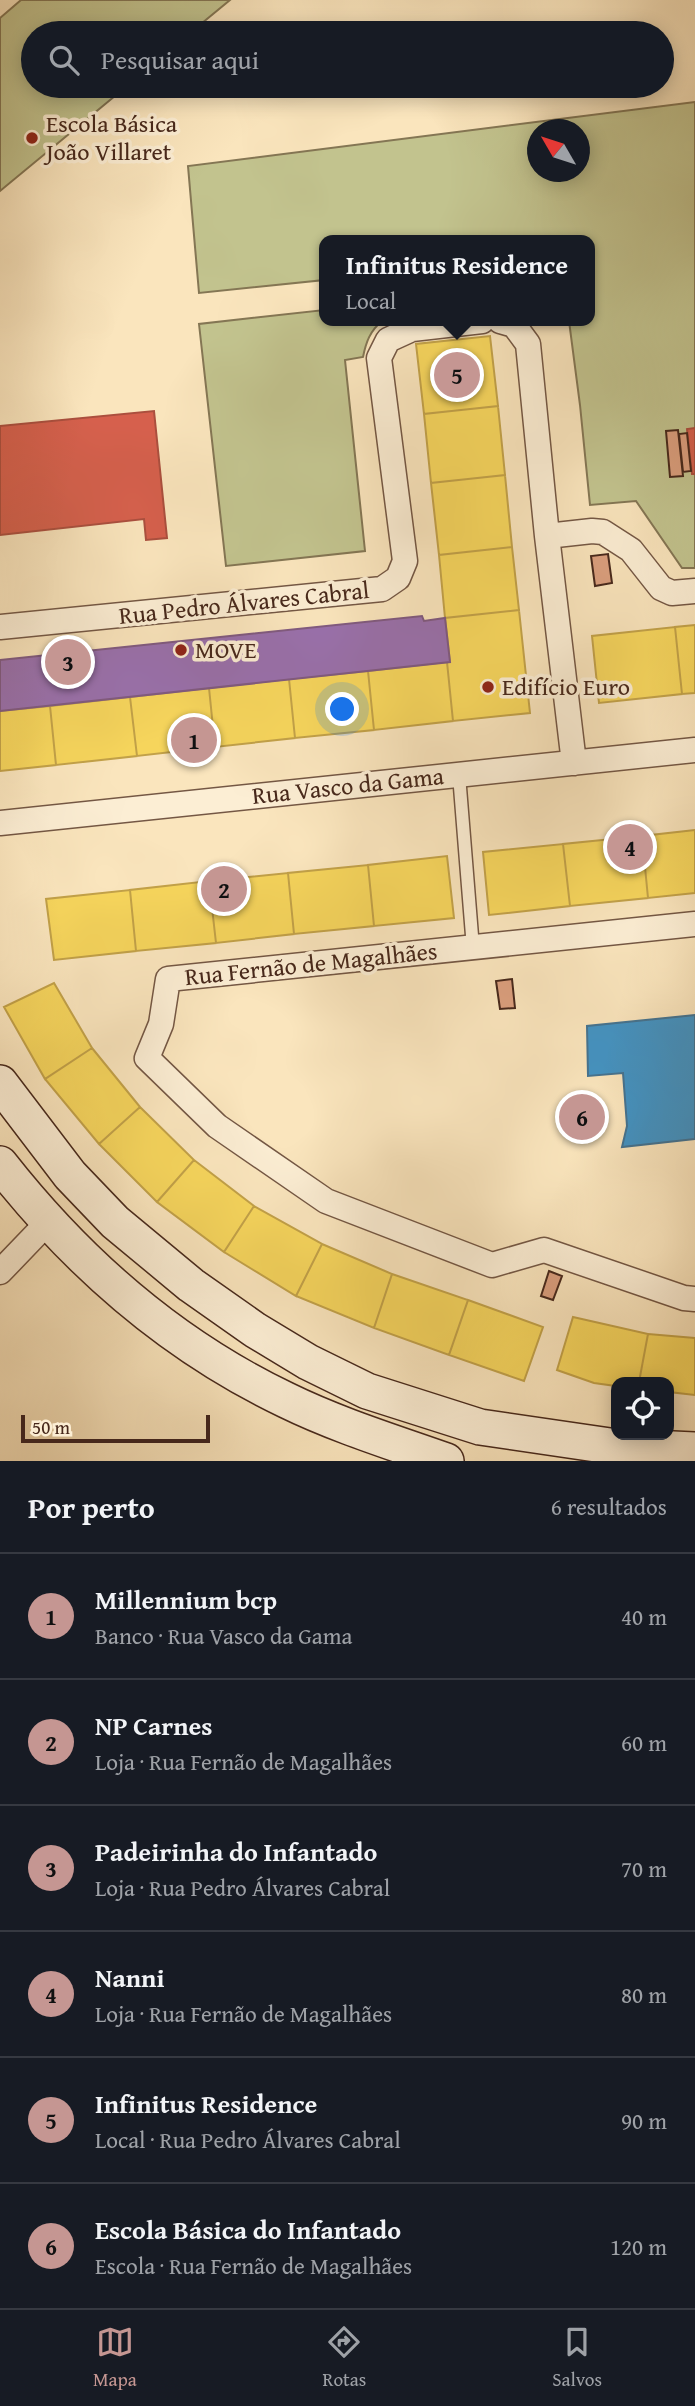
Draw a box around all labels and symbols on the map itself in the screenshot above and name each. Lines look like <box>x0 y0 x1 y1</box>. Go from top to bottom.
place label: Escola Básica João Villaret <box>43 106 178 169</box>
north arrow <box>527 119 590 182</box>
marker: Escola Básica João Villaret <box>24 130 40 146</box>
pin: 5 <box>434 349 480 401</box>
street label: Rua Pedro Álvares Cabral <box>117 572 371 633</box>
place label: MOVE <box>195 632 256 667</box>
pin: 3 <box>45 636 91 688</box>
marker: MOVE <box>173 642 189 658</box>
place label: Edifício Euro <box>502 669 630 704</box>
marker: Edifício Euro <box>480 679 496 695</box>
your location <box>325 692 359 726</box>
pin: 1 <box>171 714 217 766</box>
street label: Rua Vasco da Gama <box>250 758 446 813</box>
pin: 4 <box>607 821 653 873</box>
pin: 2 <box>201 863 247 915</box>
street label: Rua Fernão de Magalhães <box>183 933 439 994</box>
pin: 6 <box>559 1091 605 1143</box>
scale bar <box>21 1412 210 1444</box>

